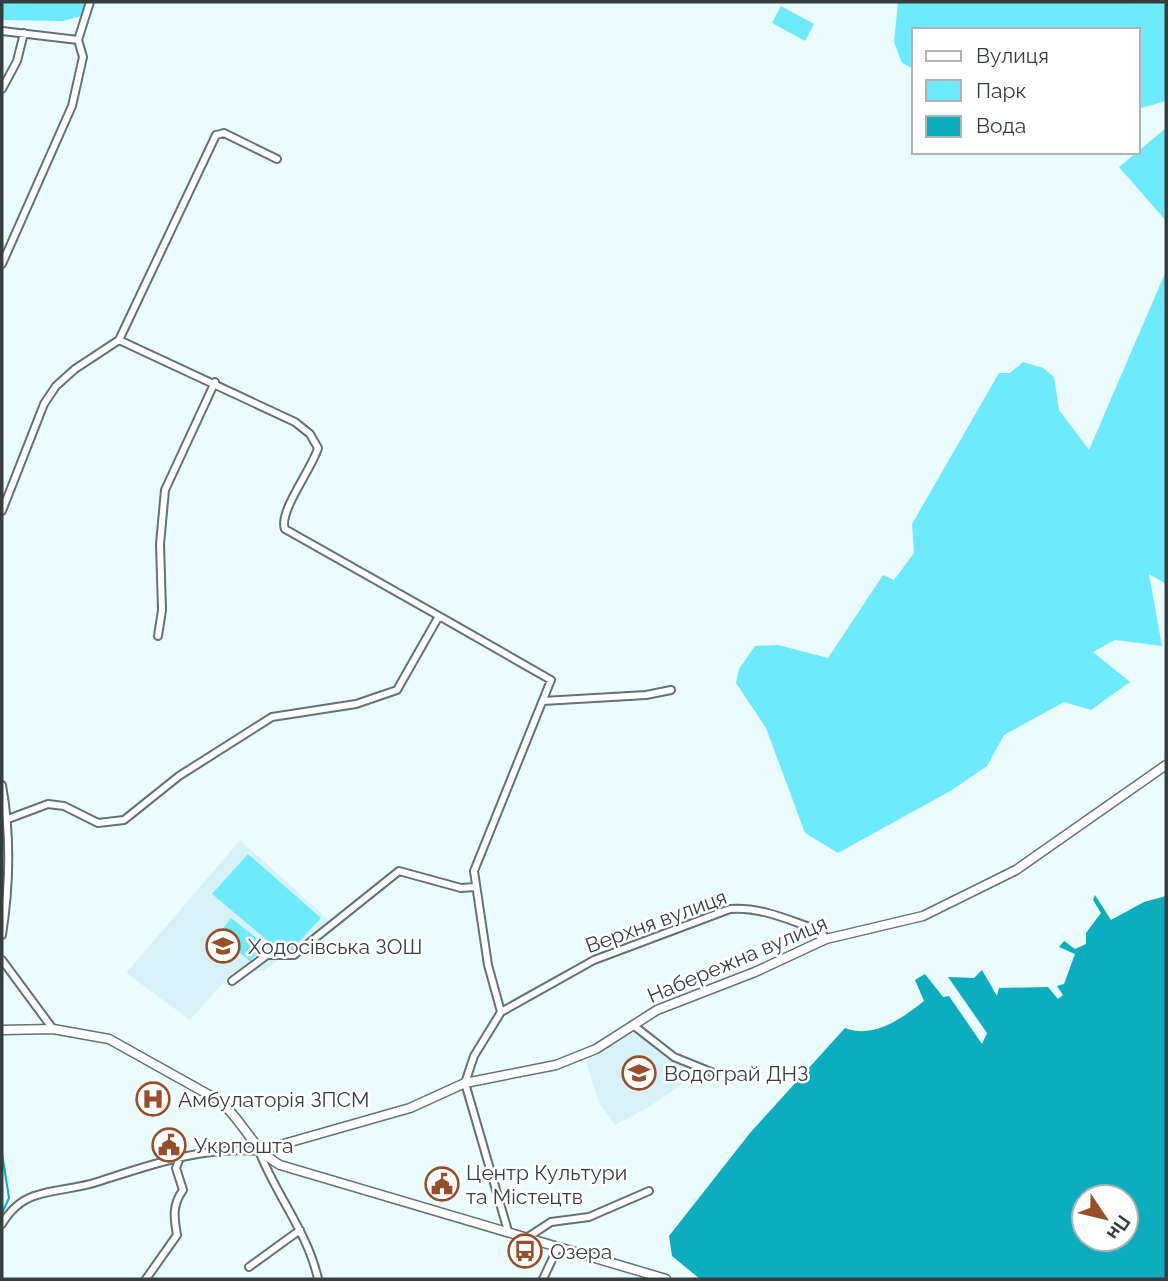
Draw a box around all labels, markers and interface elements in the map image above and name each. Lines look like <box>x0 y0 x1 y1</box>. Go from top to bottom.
legend <box>912 28 1140 154</box>
text: Вулиця <box>976 43 1049 68</box>
text: Парк <box>976 78 1026 103</box>
text: Вода <box>976 113 1026 138</box>
street label: Верхня вулиця <box>582 884 730 958</box>
street label: Набережна вулиця <box>643 910 831 1008</box>
school or university icon: Ходосівська ЗОШ <box>204 927 242 965</box>
place label: Ходосівська ЗОШ <box>248 934 422 959</box>
school or university icon: Водограй ДНЗ <box>620 1054 658 1092</box>
place label: Водограй ДНЗ <box>664 1061 809 1086</box>
hospital icon: Амбулаторія ЗПСМ <box>134 1080 172 1118</box>
place label: Амбулаторія ЗПСМ <box>178 1087 369 1112</box>
public building icon: Укрпошта <box>150 1126 188 1164</box>
place label: Укрпошта <box>194 1133 293 1158</box>
place label: Центр Культури та Містецтв <box>466 1160 627 1209</box>
public building icon: Центр Культури та Містецтв <box>423 1165 461 1203</box>
north arrow <box>1070 1183 1140 1253</box>
text: Пн <box>1103 1211 1135 1244</box>
bus stop icon: Озера <box>506 1232 544 1270</box>
place label: Озера <box>550 1239 612 1264</box>

